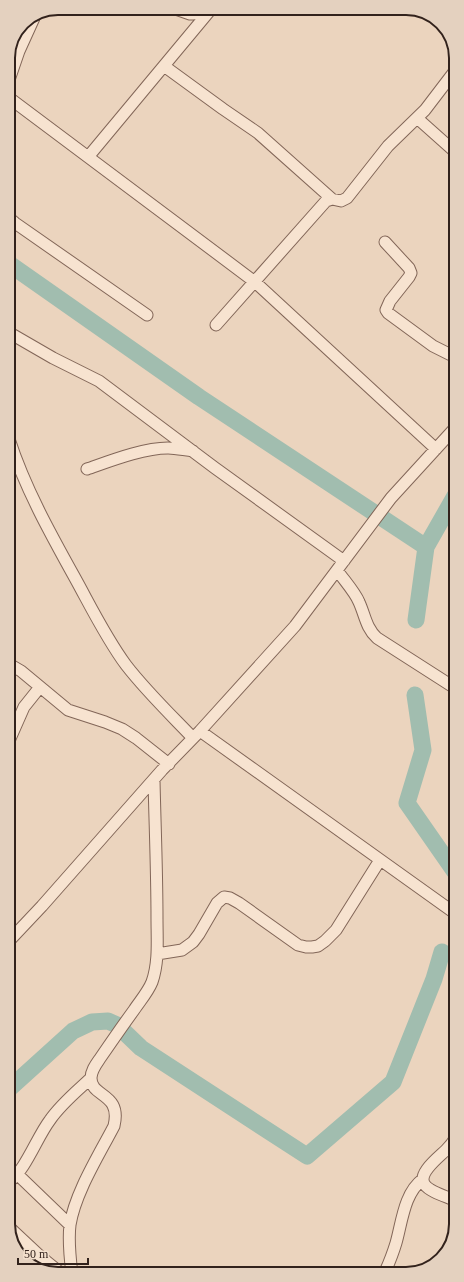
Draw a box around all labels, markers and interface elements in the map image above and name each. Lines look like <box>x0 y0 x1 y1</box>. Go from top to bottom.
scale bar <box>18 1240 88 1266</box>
text: 50 m <box>24 1247 49 1261</box>

